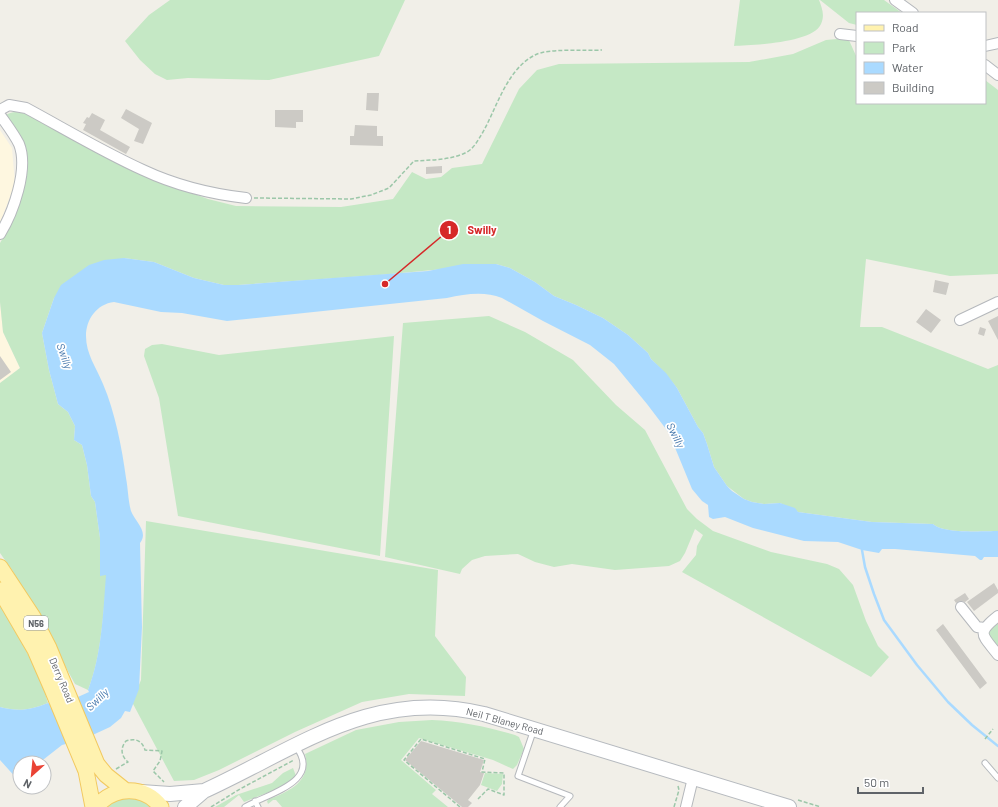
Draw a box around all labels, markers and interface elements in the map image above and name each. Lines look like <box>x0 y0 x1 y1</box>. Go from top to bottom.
legend <box>856 12 986 104</box>
text: Road <box>892 20 919 34</box>
text: Park <box>892 40 916 54</box>
text: Water <box>892 60 924 74</box>
text: Building <box>892 80 934 94</box>
callout: Swilly <box>439 218 504 241</box>
text: 1 <box>447 222 451 236</box>
text: Swilly <box>468 223 497 236</box>
water label: Swilly <box>54 341 76 372</box>
water label: Swilly <box>664 420 688 451</box>
road number: N56 <box>24 616 48 630</box>
street label: Derry Road <box>47 656 77 704</box>
water label: Swilly <box>83 684 112 713</box>
street label: Neil T Blaney Road <box>465 705 545 737</box>
north arrow <box>12 755 52 795</box>
scale bar <box>858 769 923 795</box>
text: 50 m <box>864 775 889 789</box>
text: N <box>21 777 33 792</box>

